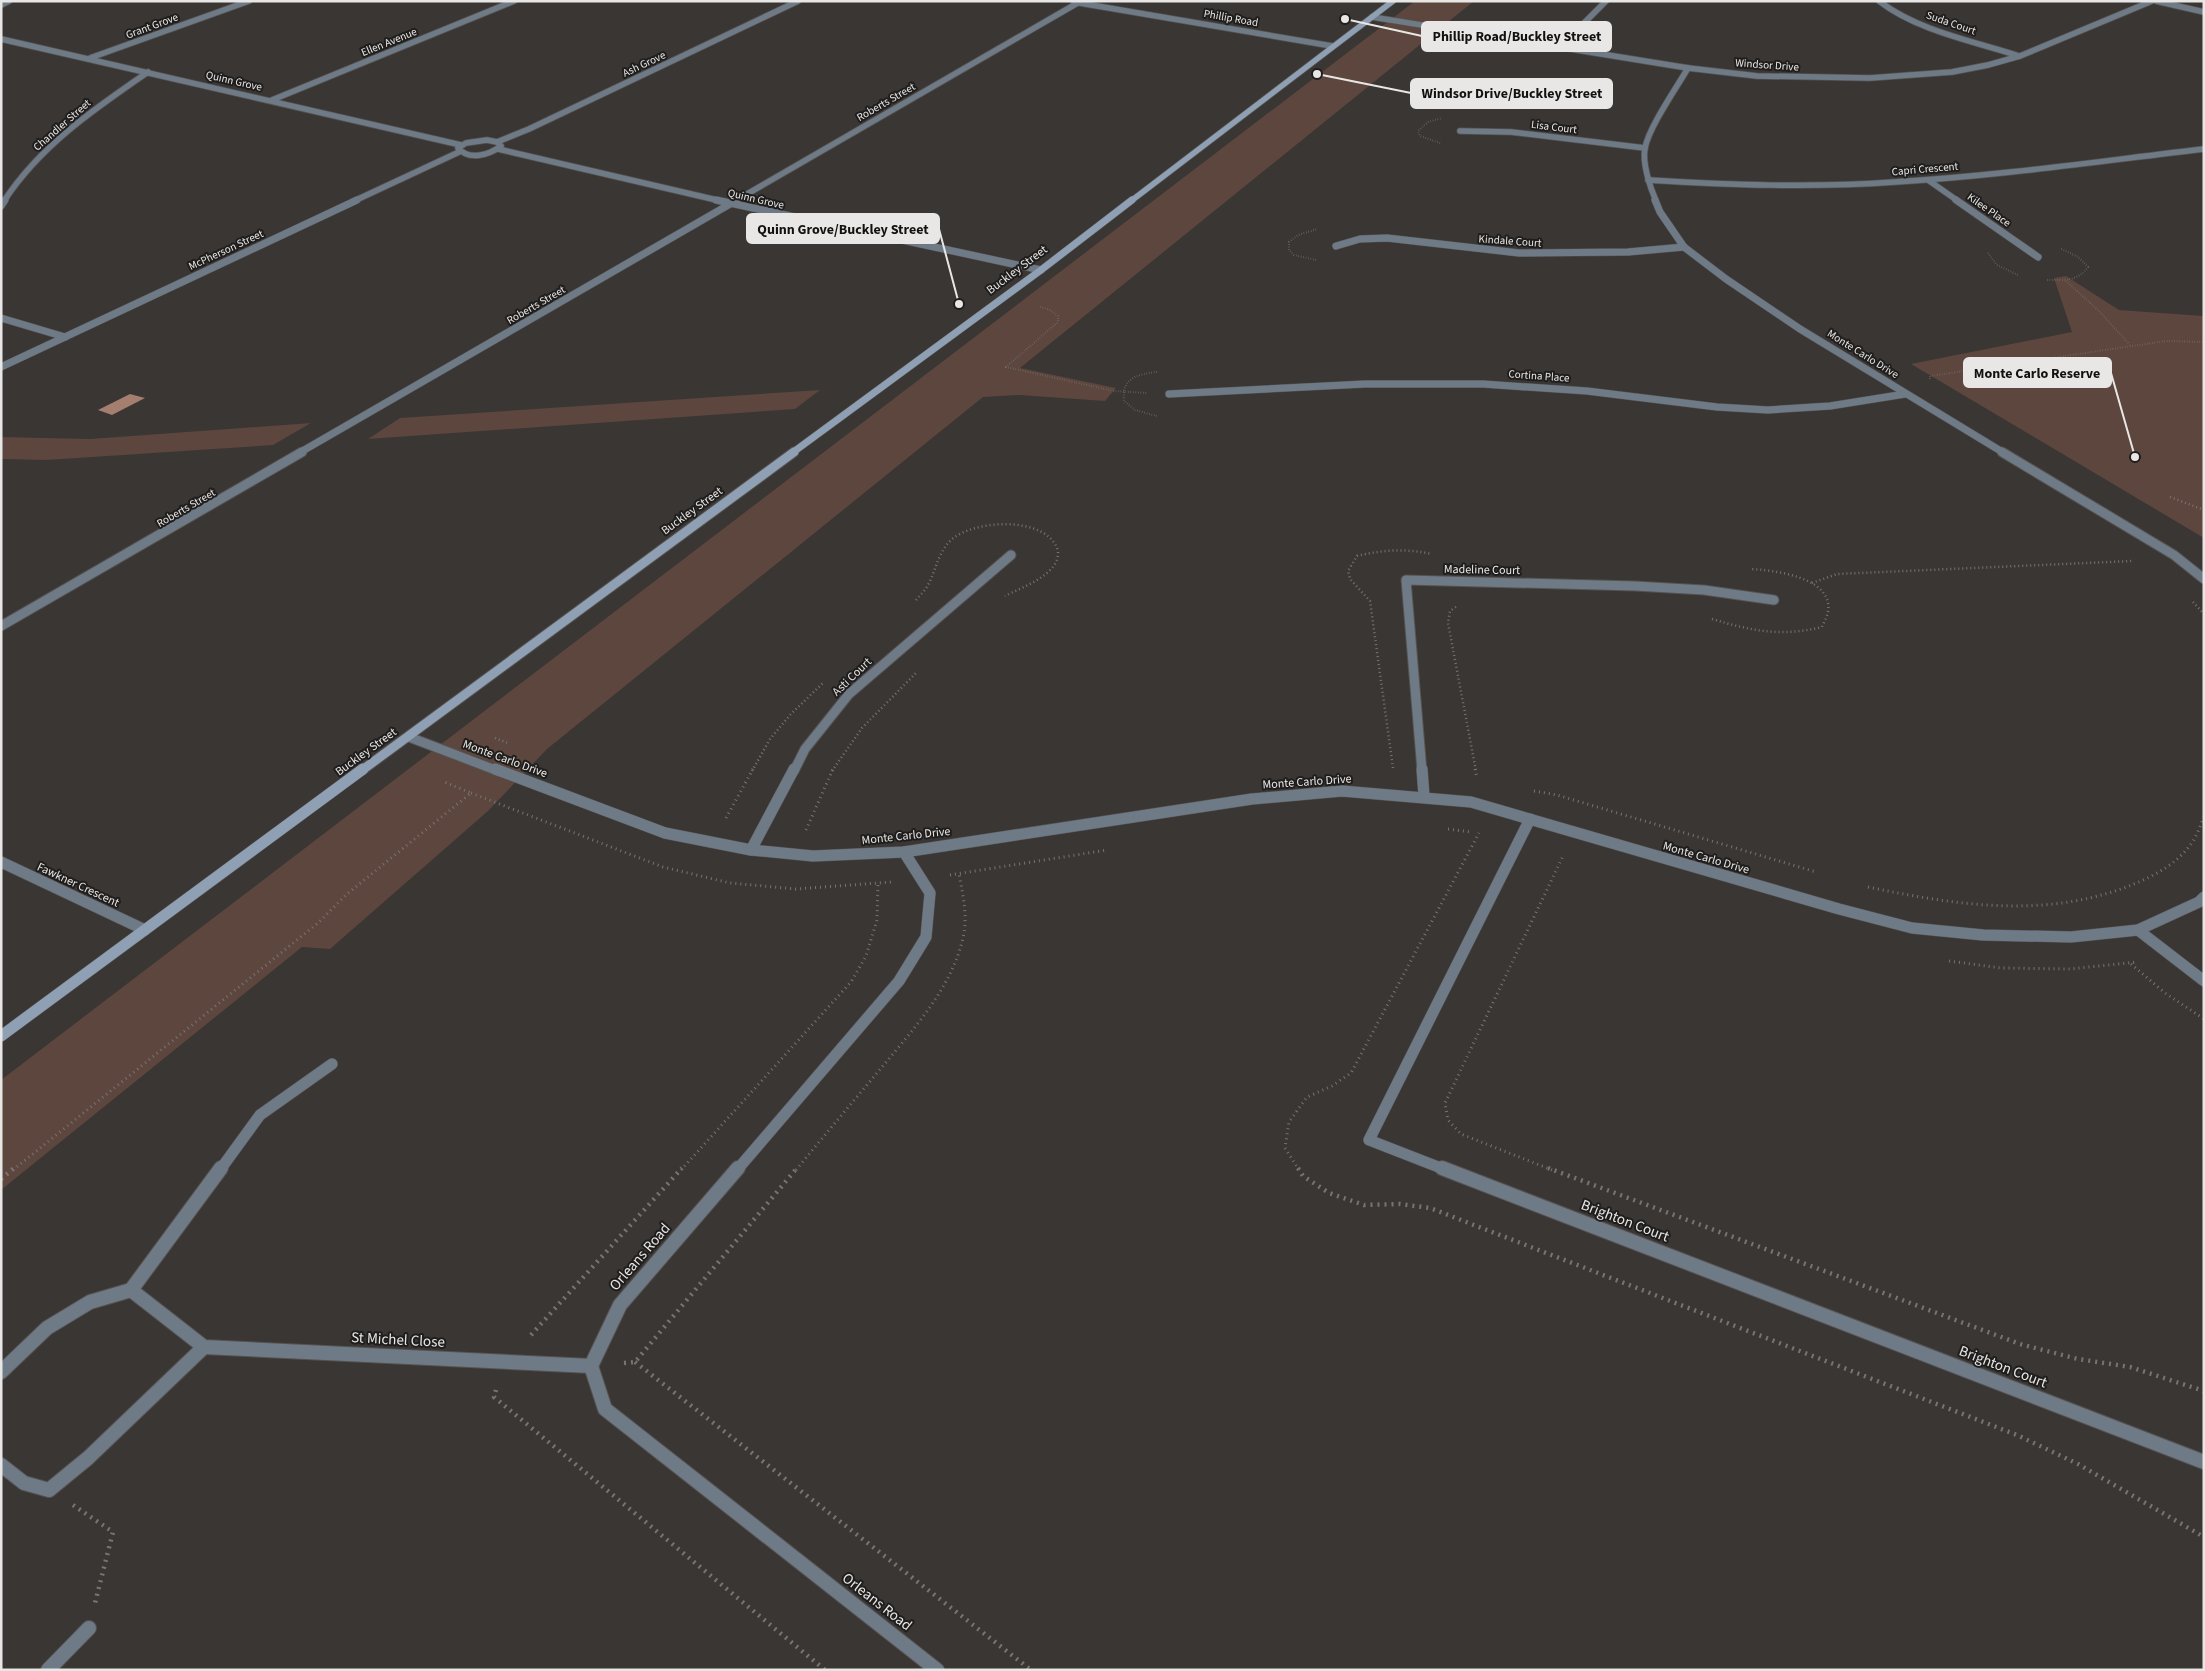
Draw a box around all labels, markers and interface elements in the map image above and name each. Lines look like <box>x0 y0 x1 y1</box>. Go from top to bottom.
street label: Phillip Road <box>1203 6 1259 30</box>
street label: Suda Court <box>1924 8 1978 39</box>
street label: Grant Grove <box>124 9 181 42</box>
callout: Phillip Road/Buckley Street <box>1422 22 1611 51</box>
street label: Ellen Avenue <box>359 24 420 60</box>
text: Phillip Road/Buckley Street <box>1433 27 1602 47</box>
street label: Ash Grove <box>620 47 668 81</box>
street label: Windsor Drive <box>1735 55 1800 75</box>
street label: Quinn Grove <box>204 67 264 95</box>
street label: Roberts Street <box>854 79 918 125</box>
callout: Windsor Drive/Buckley Street <box>1411 79 1612 108</box>
text: Windsor Drive/Buckley Street <box>1422 84 1603 104</box>
street label: Chandler Street <box>30 96 94 154</box>
street label: Lisa Court <box>1530 117 1578 137</box>
street label: Capri Crescent <box>1891 159 1959 179</box>
street label: Quinn Grove <box>726 185 786 213</box>
street label: Kilee Place <box>1964 190 2014 231</box>
callout: Quinn Grove/Buckley Street <box>747 214 939 243</box>
text: Quinn Grove/Buckley Street <box>757 220 929 240</box>
street label: McPherson Street <box>186 226 266 274</box>
street label: Kindale Court <box>1478 231 1542 251</box>
street label: Buckley Street <box>983 242 1051 298</box>
street label: Roberts Street <box>504 282 568 328</box>
street label: Monte Carlo Drive <box>1824 326 1902 382</box>
callout: Monte Carlo Reserve <box>1964 358 2111 387</box>
text: Monte Carlo Reserve <box>1974 364 2100 384</box>
street label: Cortina Place <box>1508 366 1571 386</box>
street label: Buckley Street <box>658 483 726 539</box>
street label: Roberts Street <box>154 485 218 531</box>
street label: Madeline Court <box>1444 561 1520 579</box>
street label: Asti Court <box>828 654 876 700</box>
street label: Buckley Street <box>332 724 400 780</box>
street label: Monte Carlo Drive <box>460 736 550 782</box>
street label: Monte Carlo Drive <box>1262 770 1352 794</box>
street label: Monte Carlo Drive <box>861 823 951 849</box>
street label: Monte Carlo Drive <box>1661 838 1751 878</box>
street label: Fawkner Crescent <box>34 859 122 911</box>
street label: Brighton Court <box>1578 1195 1672 1247</box>
street label: Orleans Road <box>605 1219 675 1295</box>
street label: St Michel Close <box>351 1327 445 1353</box>
street label: Brighton Court <box>1956 1341 2050 1393</box>
street label: Orleans Road <box>838 1568 916 1636</box>

